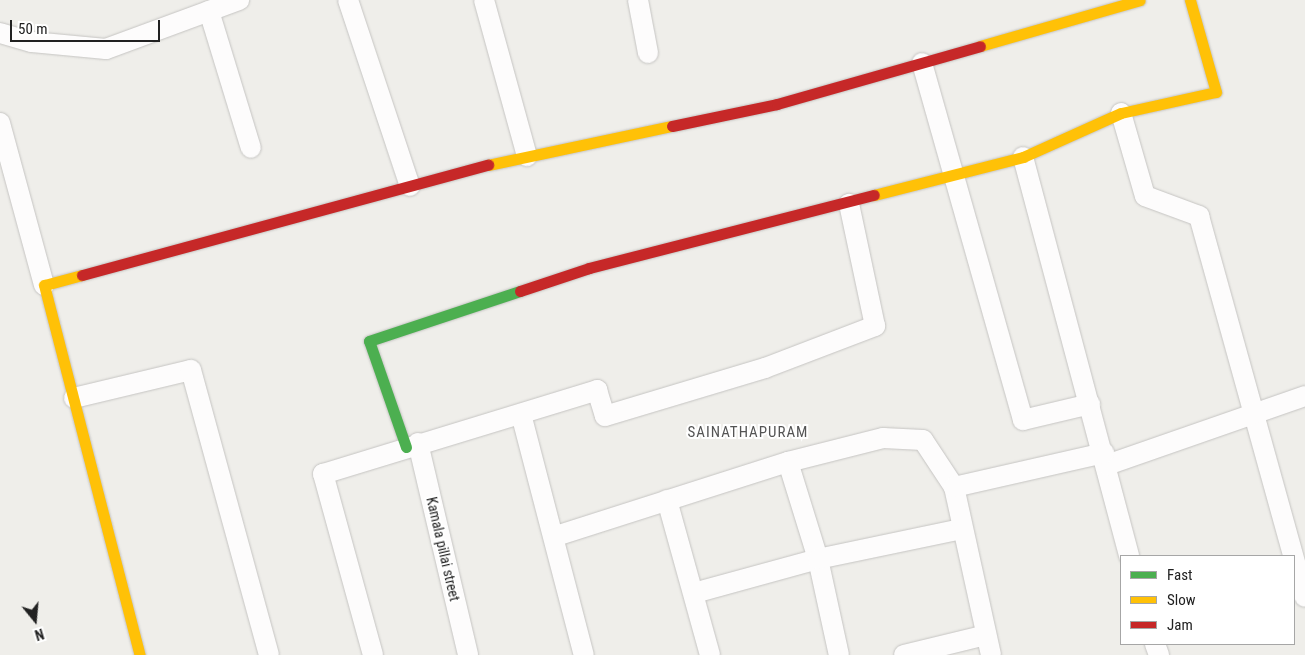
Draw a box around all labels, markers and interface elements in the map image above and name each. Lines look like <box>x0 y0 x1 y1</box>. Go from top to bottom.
scale bar <box>12 10 162 42</box>
text: 50 m <box>18 20 48 38</box>
district label: SAINATHAPURAM <box>686 424 810 442</box>
street label: Kamala pillai street <box>423 495 463 603</box>
legend <box>1120 555 1295 645</box>
text: Fast <box>1167 566 1192 584</box>
text: Slow <box>1167 591 1196 609</box>
north arrow <box>10 595 60 645</box>
text: Jam <box>1167 616 1193 634</box>
text: N <box>33 625 46 643</box>

